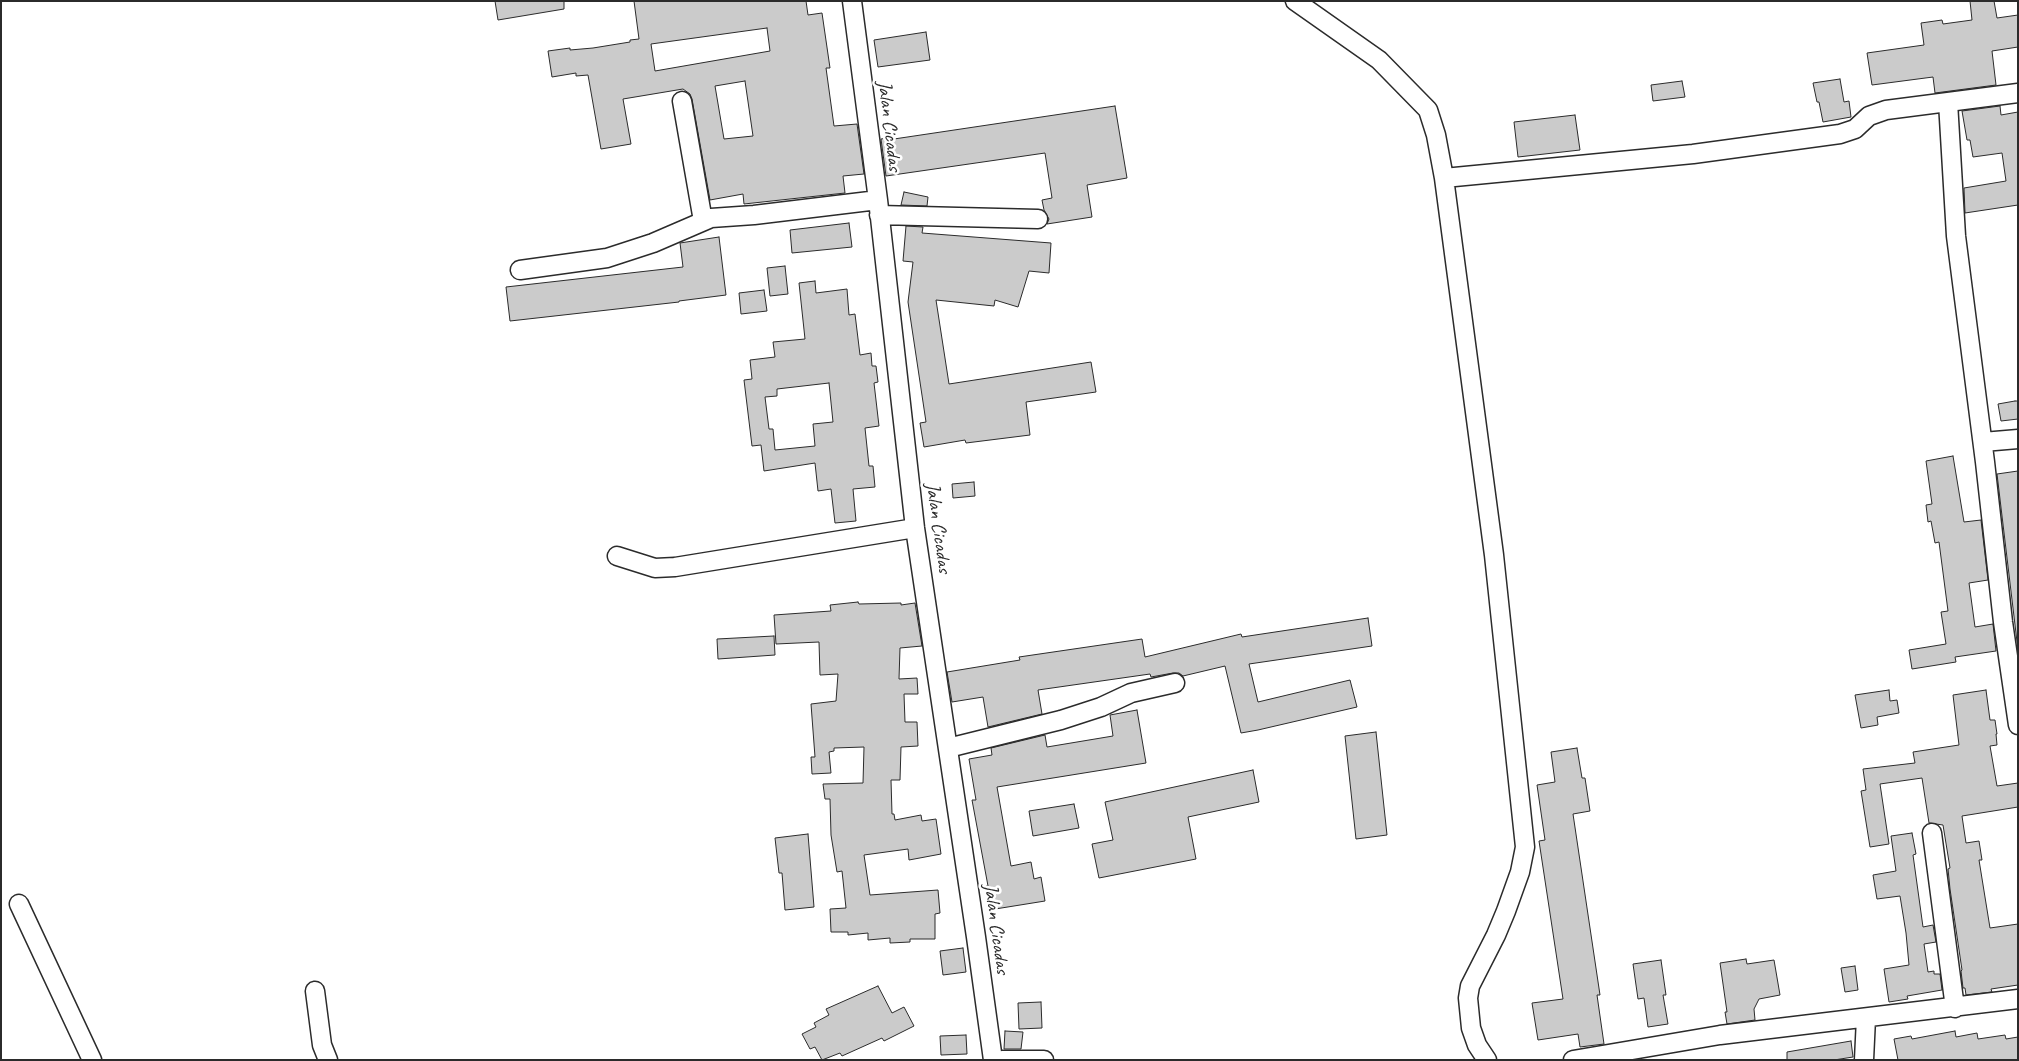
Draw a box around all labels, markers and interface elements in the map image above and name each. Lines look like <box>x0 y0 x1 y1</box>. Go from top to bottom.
street label: Jalan Cicadas <box>872 79 906 173</box>
street label: Jalan Cicadas <box>920 481 956 575</box>
street label: Jalan Cicadas <box>978 882 1014 976</box>

